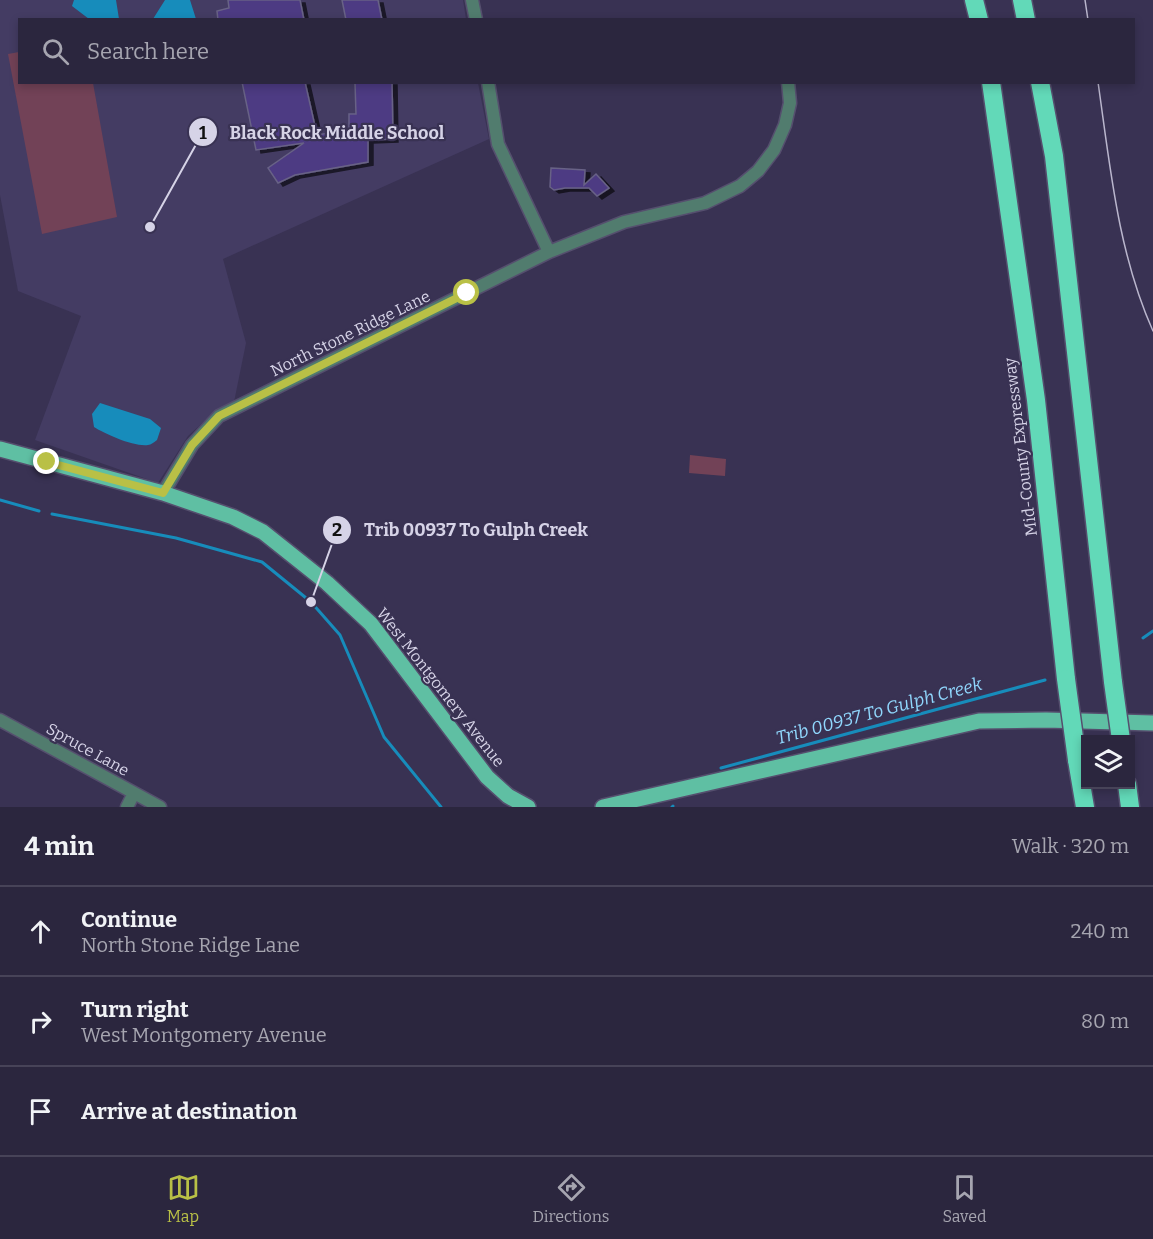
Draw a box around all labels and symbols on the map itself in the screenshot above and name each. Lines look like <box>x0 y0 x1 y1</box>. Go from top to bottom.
callout: Black Rock Middle School <box>188 114 456 150</box>
text: 1 <box>199 122 207 144</box>
text: Black Rock Middle School <box>230 122 445 144</box>
route start <box>453 279 479 305</box>
street label: North Stone Ridge Lane <box>267 287 433 380</box>
street label: Mid-County Expressway <box>1000 356 1041 537</box>
route end <box>33 448 59 474</box>
callout: Trib 00937 To Gulph Creek <box>322 512 600 548</box>
text: 2 <box>332 519 342 541</box>
text: Trib 00937 To Gulph Creek <box>364 519 588 541</box>
street label: West Montgomery Avenue <box>373 604 509 771</box>
water label: Trib 00937 To Gulph Creek <box>774 673 985 749</box>
street label: Spruce Lane <box>43 719 132 780</box>

